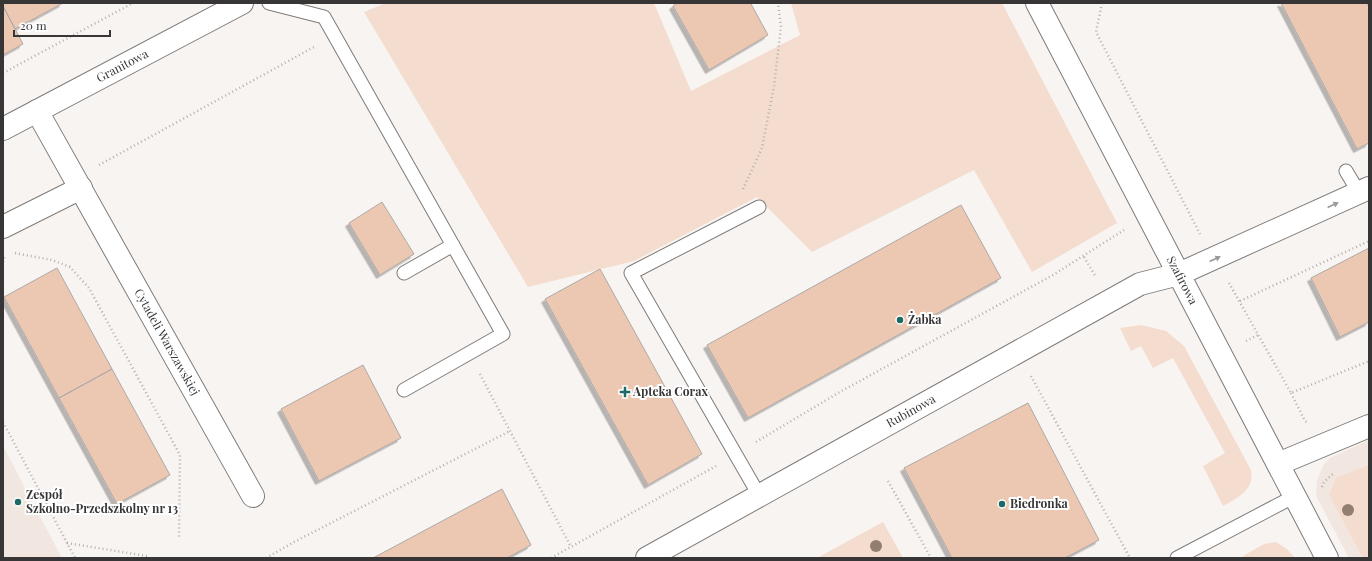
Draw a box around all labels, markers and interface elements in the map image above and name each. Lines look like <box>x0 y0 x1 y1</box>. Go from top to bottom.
scale bar <box>14 12 110 38</box>
text: 20 m <box>20 17 47 33</box>
street label: Granitowa <box>93 45 151 85</box>
one-way arrow <box>1327 202 1338 208</box>
street label: Szafirowa <box>1164 253 1202 307</box>
one-way arrow <box>1209 256 1220 262</box>
street label: Cytadeli Warszawskiej <box>131 285 204 398</box>
place label: Żabka <box>908 311 942 327</box>
marker: Żabka <box>895 315 905 325</box>
place label: Apteka Corax <box>632 383 708 399</box>
marker: Apteka Corax <box>620 387 630 397</box>
street label: Rubinowa <box>883 390 938 430</box>
place label: Zespół Szkolno-Przedszkolny nr 13 <box>26 486 178 516</box>
place label: Biedronka <box>1010 495 1069 511</box>
marker: Zespół Szkolno-Przedszkolny nr 13 <box>13 497 23 507</box>
marker: Biedronka <box>997 499 1007 509</box>

